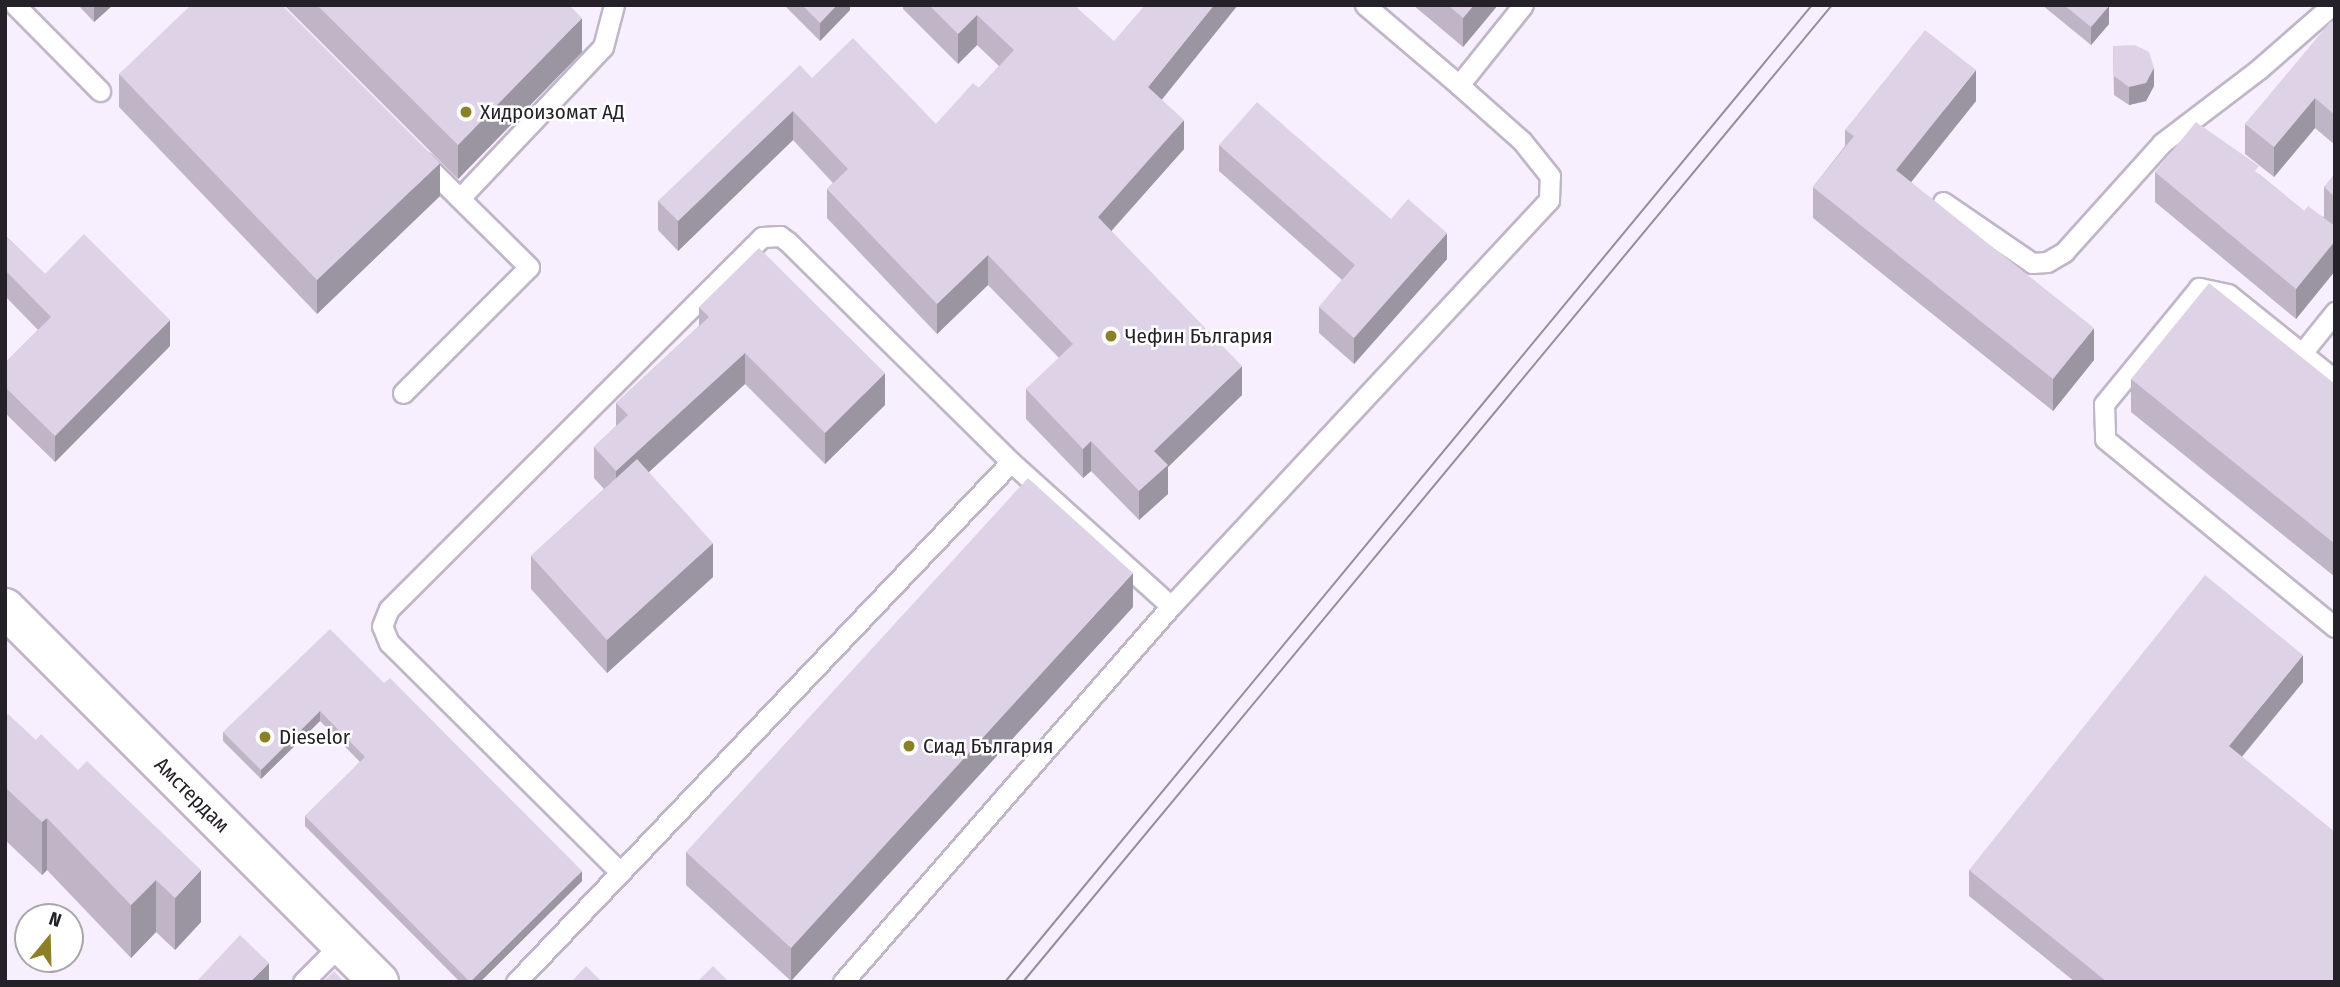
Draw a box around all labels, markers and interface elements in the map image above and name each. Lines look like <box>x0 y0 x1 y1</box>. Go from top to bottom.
place label: Хидроизомат АД <box>480 99 625 125</box>
marker: Хидроизомат АД <box>458 104 474 120</box>
place label: Чефин България <box>1125 323 1273 349</box>
marker: Чефин България <box>1103 328 1119 344</box>
place label: Dieselor <box>279 724 350 750</box>
marker: Dieselor <box>257 729 273 745</box>
place label: Сиад България <box>923 733 1053 759</box>
marker: Сиад България <box>901 738 917 754</box>
street label: Амстердам <box>149 752 235 838</box>
north arrow <box>14 903 84 973</box>
text: N <box>46 907 64 932</box>

